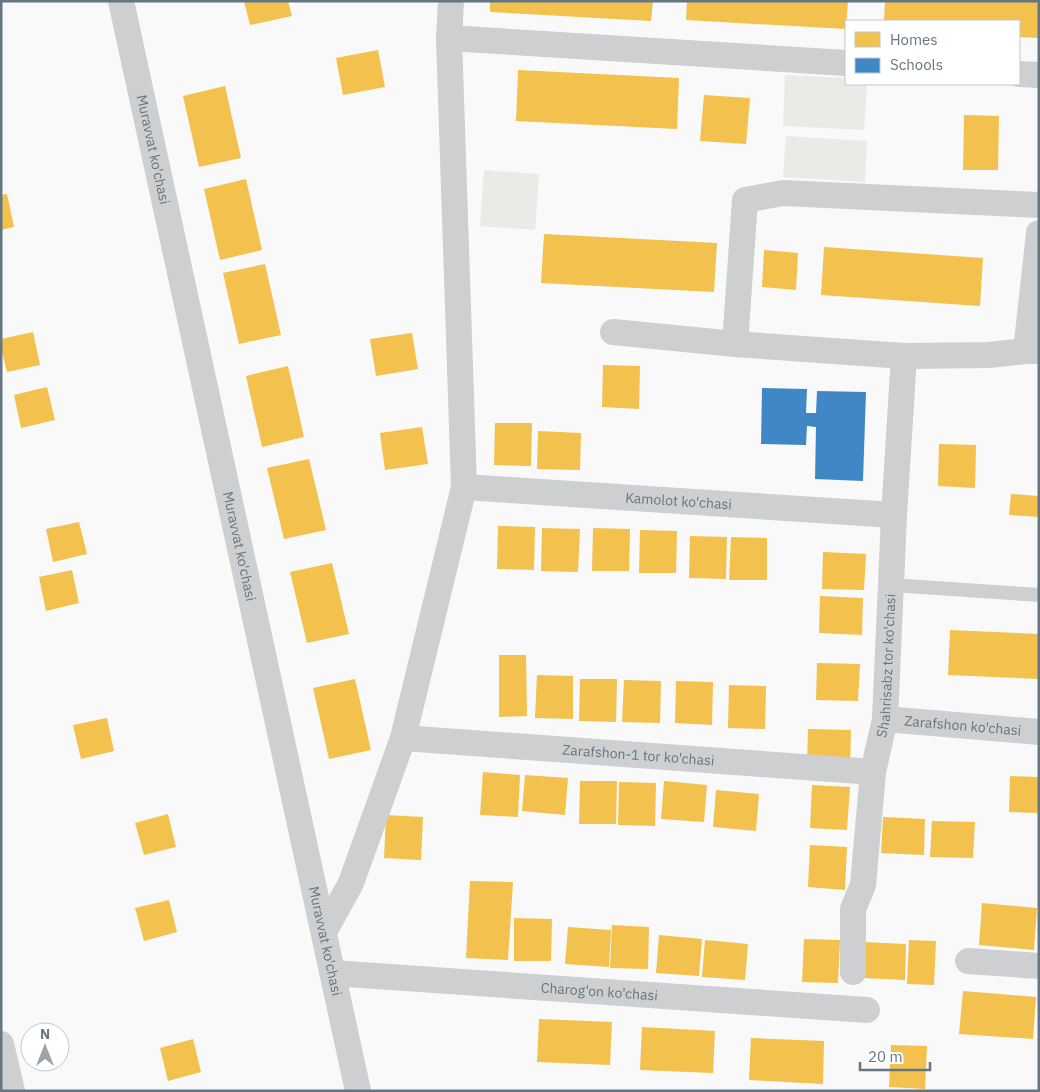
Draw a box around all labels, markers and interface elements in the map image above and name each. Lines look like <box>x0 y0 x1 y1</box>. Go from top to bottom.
legend <box>845 20 1020 85</box>
text: Homes <box>890 30 938 49</box>
text: Schools <box>890 55 943 74</box>
street label: Muravvat ko'chasi <box>133 93 174 206</box>
street label: Kamolot ko'chasi <box>625 489 732 513</box>
street label: Muravvat ko'chasi <box>219 490 260 603</box>
street label: Shahrisabz tor ko'chasi <box>872 593 900 739</box>
street label: Zarafshon ko'chasi <box>904 712 1022 739</box>
street label: Zarafshon-1 tor ko'chasi <box>562 741 715 770</box>
street label: Muravvat ko'chasi <box>305 885 346 998</box>
street label: Charog'on ko'chasi <box>540 978 659 1005</box>
north arrow <box>20 1022 70 1072</box>
text: N <box>40 1025 50 1043</box>
scale bar <box>860 1040 930 1072</box>
text: 20 m <box>868 1047 903 1066</box>

